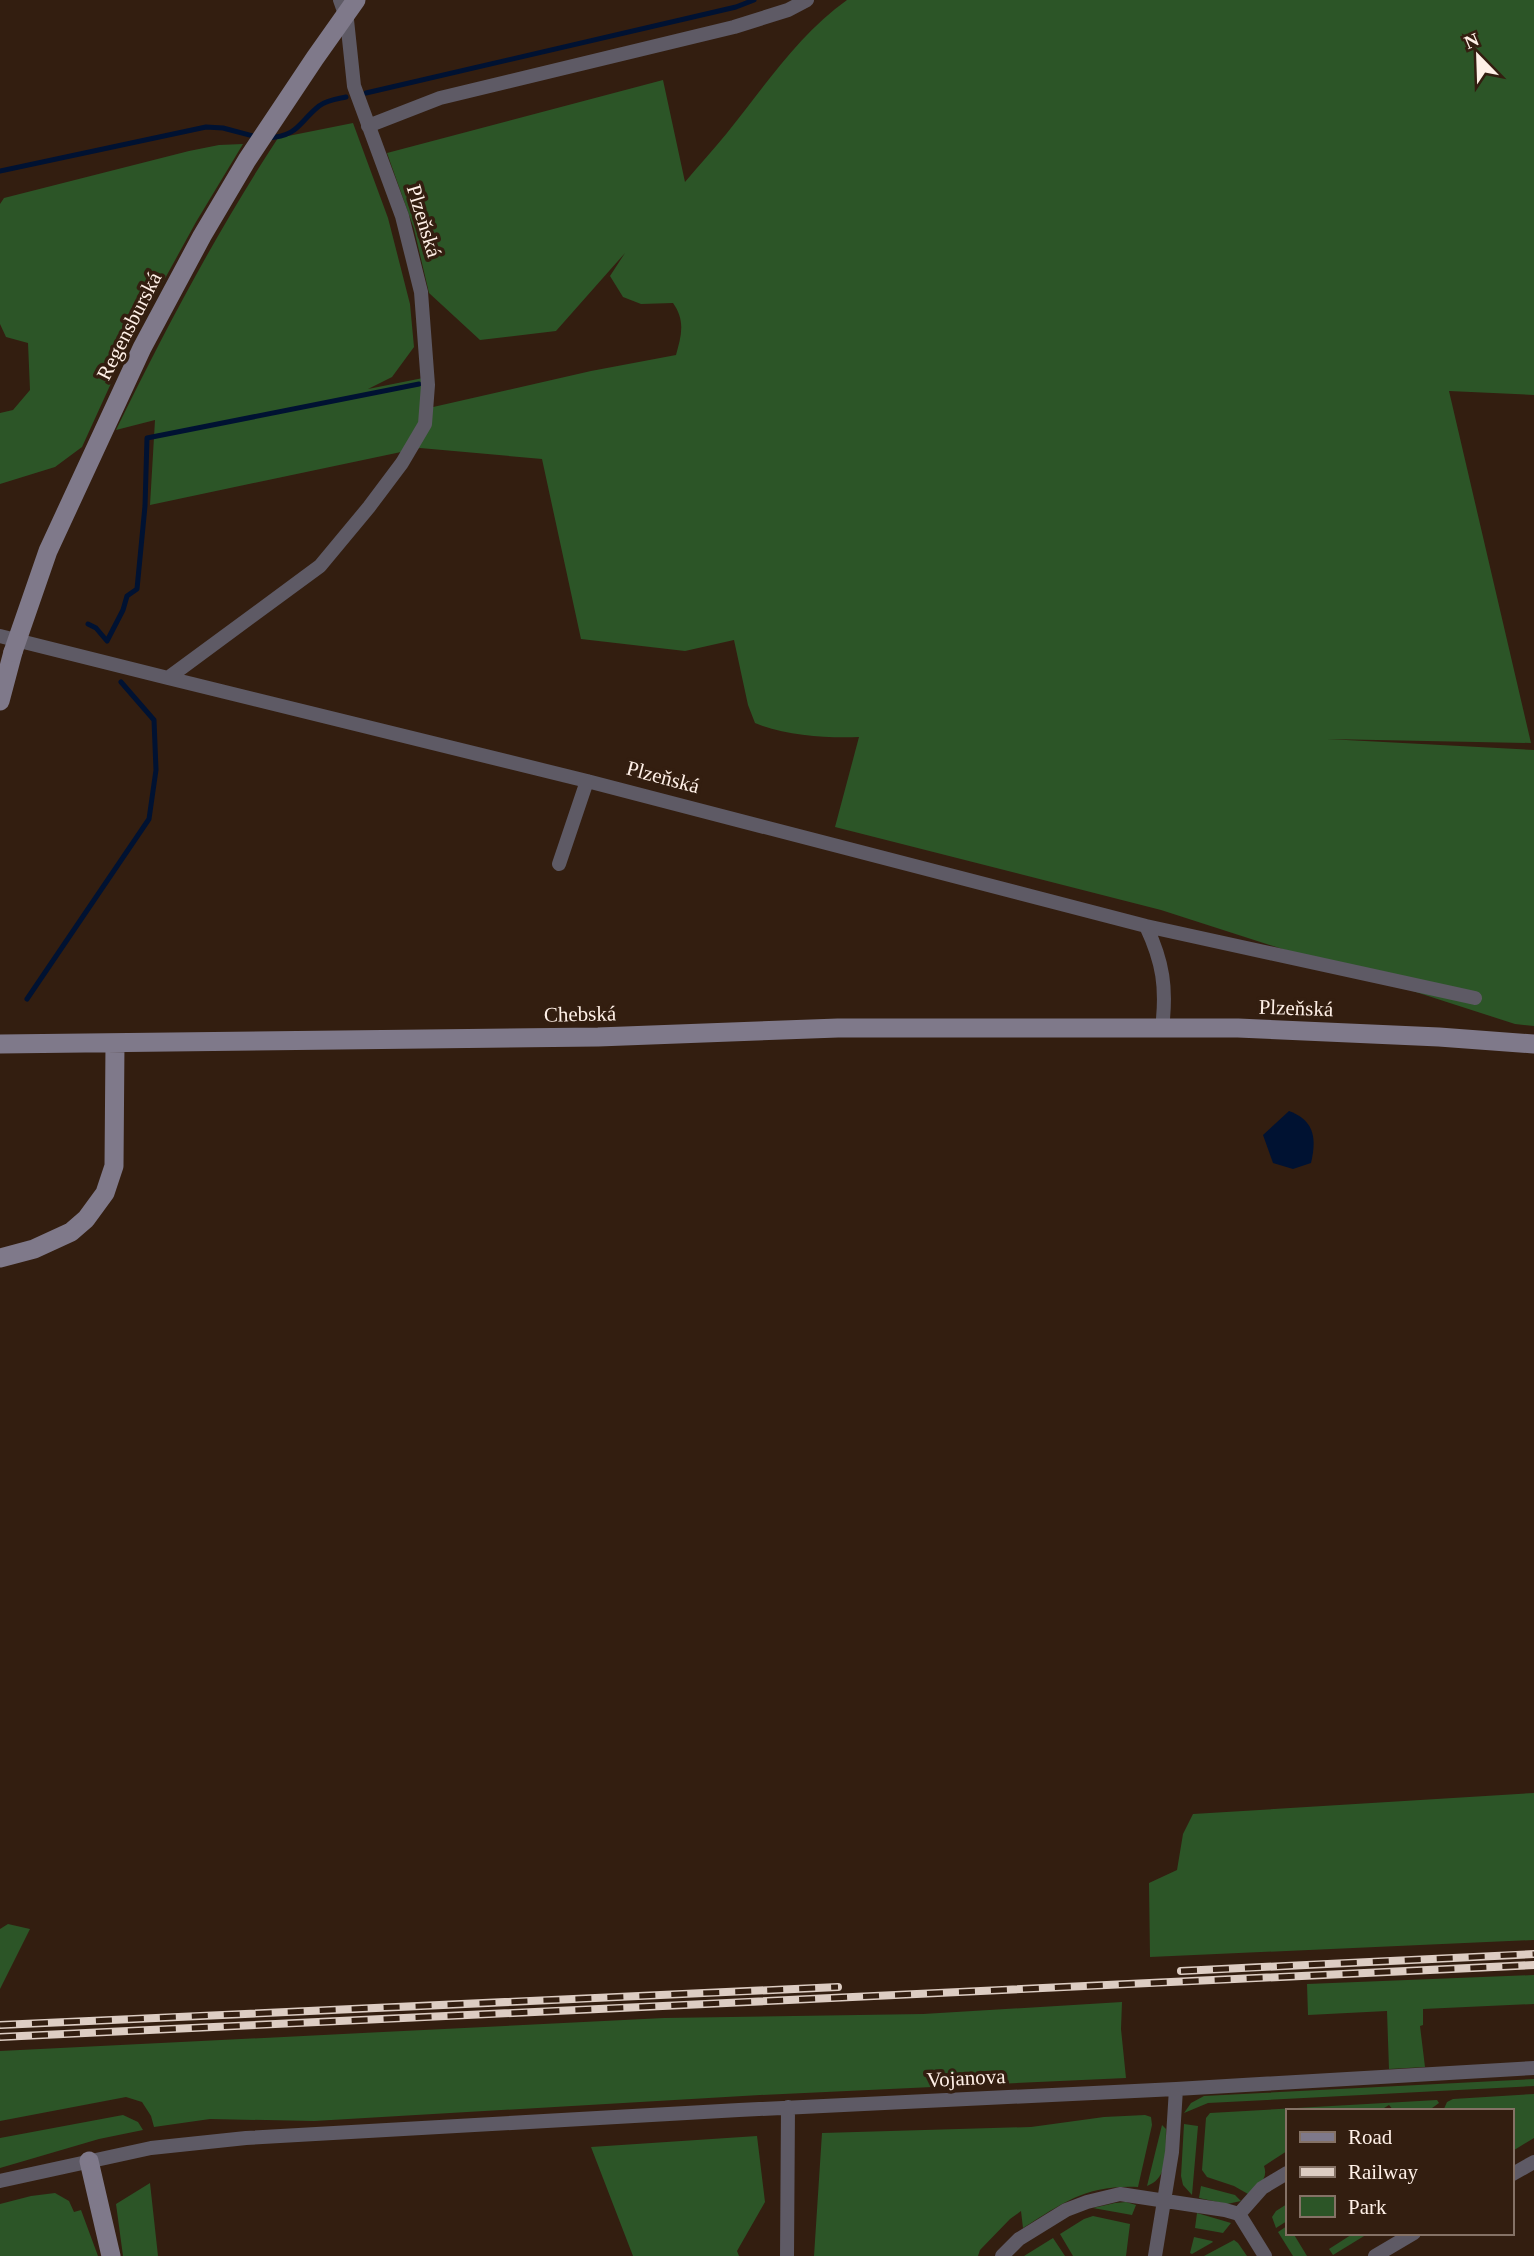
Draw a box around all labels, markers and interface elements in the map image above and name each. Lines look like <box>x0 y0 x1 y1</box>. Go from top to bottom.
north arrow <box>1443 21 1513 91</box>
text: N <box>1461 28 1482 53</box>
street label: Plzeňská <box>402 182 447 261</box>
street label: Regensburská <box>92 267 167 384</box>
street label: Plzeňská <box>624 756 703 798</box>
street label: Plzeňská <box>1258 995 1334 1021</box>
street label: Chebská <box>544 1001 617 1027</box>
street label: Vojanova <box>926 2064 1007 2092</box>
legend <box>1286 2109 1513 2235</box>
text: Road <box>1348 2125 1393 2149</box>
text: Railway <box>1348 2160 1418 2184</box>
text: Park <box>1348 2195 1387 2219</box>

